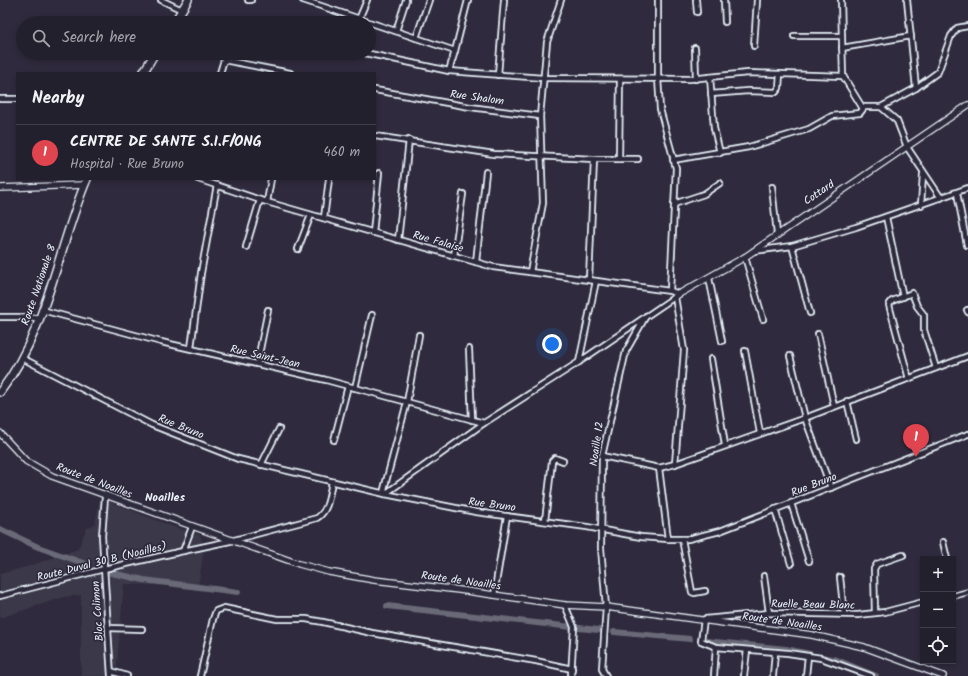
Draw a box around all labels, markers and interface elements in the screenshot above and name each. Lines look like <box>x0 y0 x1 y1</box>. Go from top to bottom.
search box <box>16 16 376 60</box>
text: Search here <box>62 26 136 50</box>
icon: search <box>30 27 52 49</box>
text: Nearby <box>32 85 84 112</box>
street label: Rue Shalom <box>449 85 505 111</box>
text: CENTRE DE SANTE S.I.F/ONG <box>70 130 262 154</box>
text: 1 <box>43 142 47 163</box>
text: 460 m <box>324 142 360 163</box>
text: Hospital · Rue Bruno <box>70 154 184 175</box>
street label: Cottard <box>800 176 839 210</box>
street label: Rue Falaise <box>410 226 466 258</box>
street label: Route Nationale 8 <box>17 242 61 328</box>
your location <box>542 334 562 354</box>
street label: Rue Saint-Jean <box>228 340 302 374</box>
street label: Rue Bruno <box>155 410 207 444</box>
street label: Noaille 12 <box>585 421 609 467</box>
pin: 1 <box>903 424 929 457</box>
street label: Route de Noailles <box>53 458 135 504</box>
street label: Rue Bruno <box>788 468 840 502</box>
district label: Noailles <box>145 488 185 507</box>
street label: Rue Bruno <box>467 493 517 517</box>
street label: Route Duval 30 B (Noailles) <box>35 537 169 587</box>
map controls <box>920 556 956 664</box>
button: + <box>920 556 956 592</box>
street label: Route de Noailles <box>420 566 502 596</box>
street label: Bloc Colimon <box>87 580 109 642</box>
button: − <box>920 592 956 628</box>
street label: Ruelle Beau Blanc <box>771 595 855 615</box>
street label: Route de Noailles <box>741 607 823 637</box>
button: locate <box>920 628 956 664</box>

